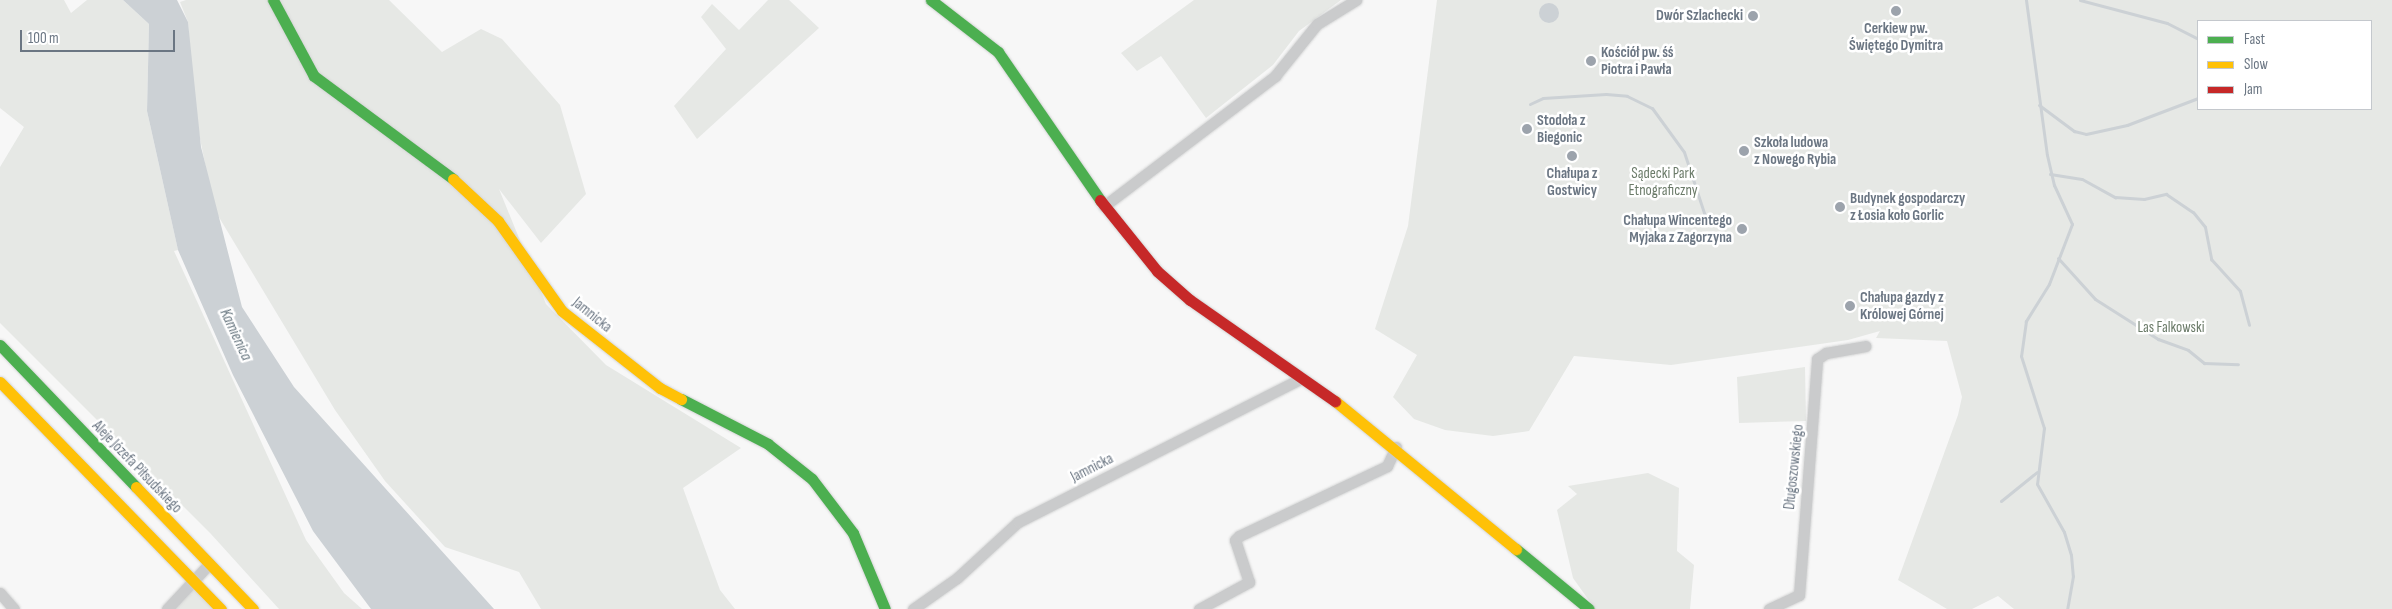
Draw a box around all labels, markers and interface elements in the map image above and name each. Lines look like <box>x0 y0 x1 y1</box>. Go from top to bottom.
marker: Cerkiew pw. Świętego Dymitra <box>1890 5 1902 17</box>
place label: Dwór Szlachecki <box>1656 7 1743 25</box>
marker: Dwór Szlachecki <box>1747 10 1759 22</box>
place label: Cerkiew pw. Świętego Dymitra <box>1849 19 1943 54</box>
scale bar <box>22 20 178 52</box>
legend <box>2197 20 2372 110</box>
text: 100 m <box>28 29 59 48</box>
text: Fast <box>2244 30 2265 49</box>
place label: Kościół pw. śś Piotra i Pawła <box>1601 43 1674 78</box>
marker: Kościół pw. śś Piotra i Pawła <box>1585 55 1597 67</box>
text: Slow <box>2244 55 2268 74</box>
text: Jam <box>2244 80 2262 99</box>
place label: Stodoła z Biegonic <box>1537 111 1586 146</box>
marker: Stodoła z Biegonic <box>1521 123 1533 135</box>
place label: Szkoła ludowa z Nowego Rybia <box>1754 133 1836 168</box>
marker: Szkoła ludowa z Nowego Rybia <box>1738 145 1750 157</box>
marker: Chałupa z Gostwicy <box>1566 150 1578 162</box>
place label: Chałupa z Gostwicy <box>1547 164 1597 199</box>
park label: Sądecki Park Etnograficzny <box>1628 164 1698 199</box>
place label: Budynek gospodarczy z Łosia koło Gorlic <box>1850 189 1965 224</box>
marker: Budynek gospodarczy z Łosia koło Gorlic <box>1834 201 1846 213</box>
place label: Chałupa Wincentego Myjaka z Zagorzyna <box>1623 211 1732 246</box>
marker: Chałupa Wincentego Myjaka z Zagorzyna <box>1736 223 1748 235</box>
place label: Chałupa gazdy z Królowej Górnej <box>1860 288 1944 323</box>
street label: Jamnicka <box>569 294 615 336</box>
marker: Chałupa gazdy z Królowej Górnej <box>1844 300 1856 312</box>
water label: Kamienica <box>215 306 255 364</box>
park label: Las Falkowski <box>2137 319 2205 337</box>
street label: Aleje Józefa Piłsudskiego <box>88 417 186 517</box>
street label: Długoszowskiego <box>1781 423 1807 511</box>
street label: Jamnicka <box>1068 450 1116 486</box>

